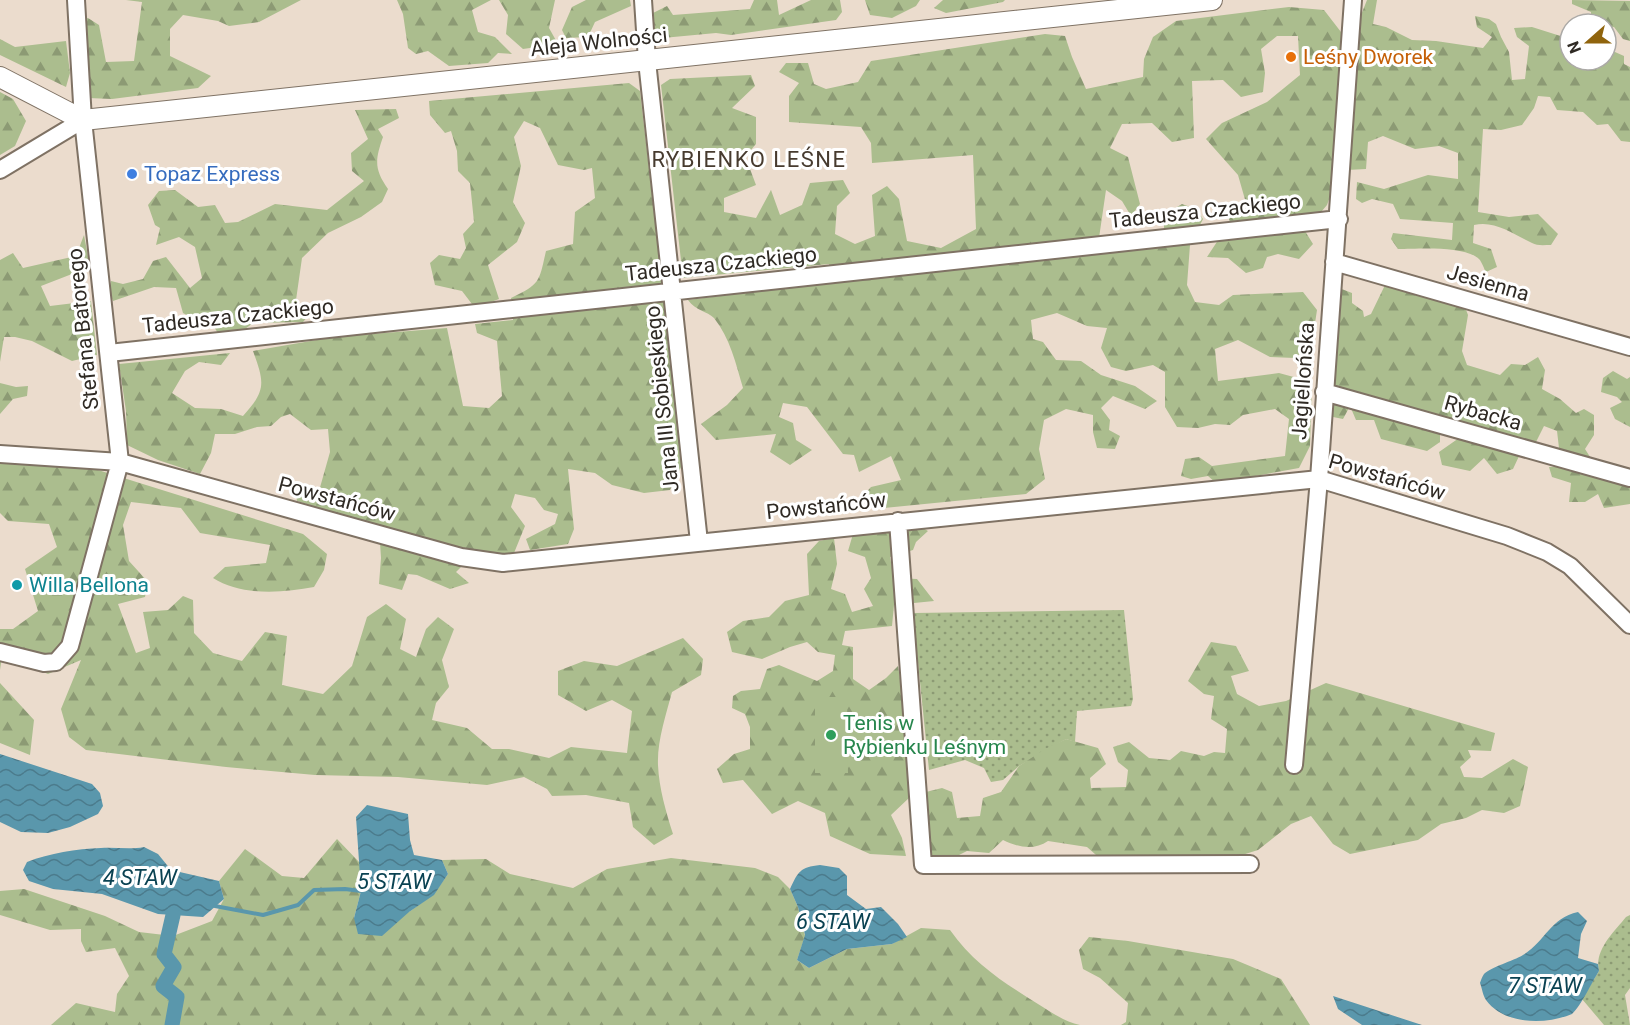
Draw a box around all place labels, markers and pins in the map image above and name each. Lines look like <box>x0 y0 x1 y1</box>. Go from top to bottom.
place label: Leśny Dworek <box>1303 45 1434 69</box>
marker: Leśny Dworek <box>1284 50 1298 64</box>
place label: Topaz Express <box>144 162 280 186</box>
marker: Topaz Express <box>125 167 139 181</box>
place label: Willa Bellona <box>29 573 149 597</box>
marker: Willa Bellona <box>10 578 24 592</box>
place label: Tenis w Rybienku Leśnym <box>843 711 1006 759</box>
marker: Tenis w Rybienku Leśnym <box>824 728 838 742</box>

